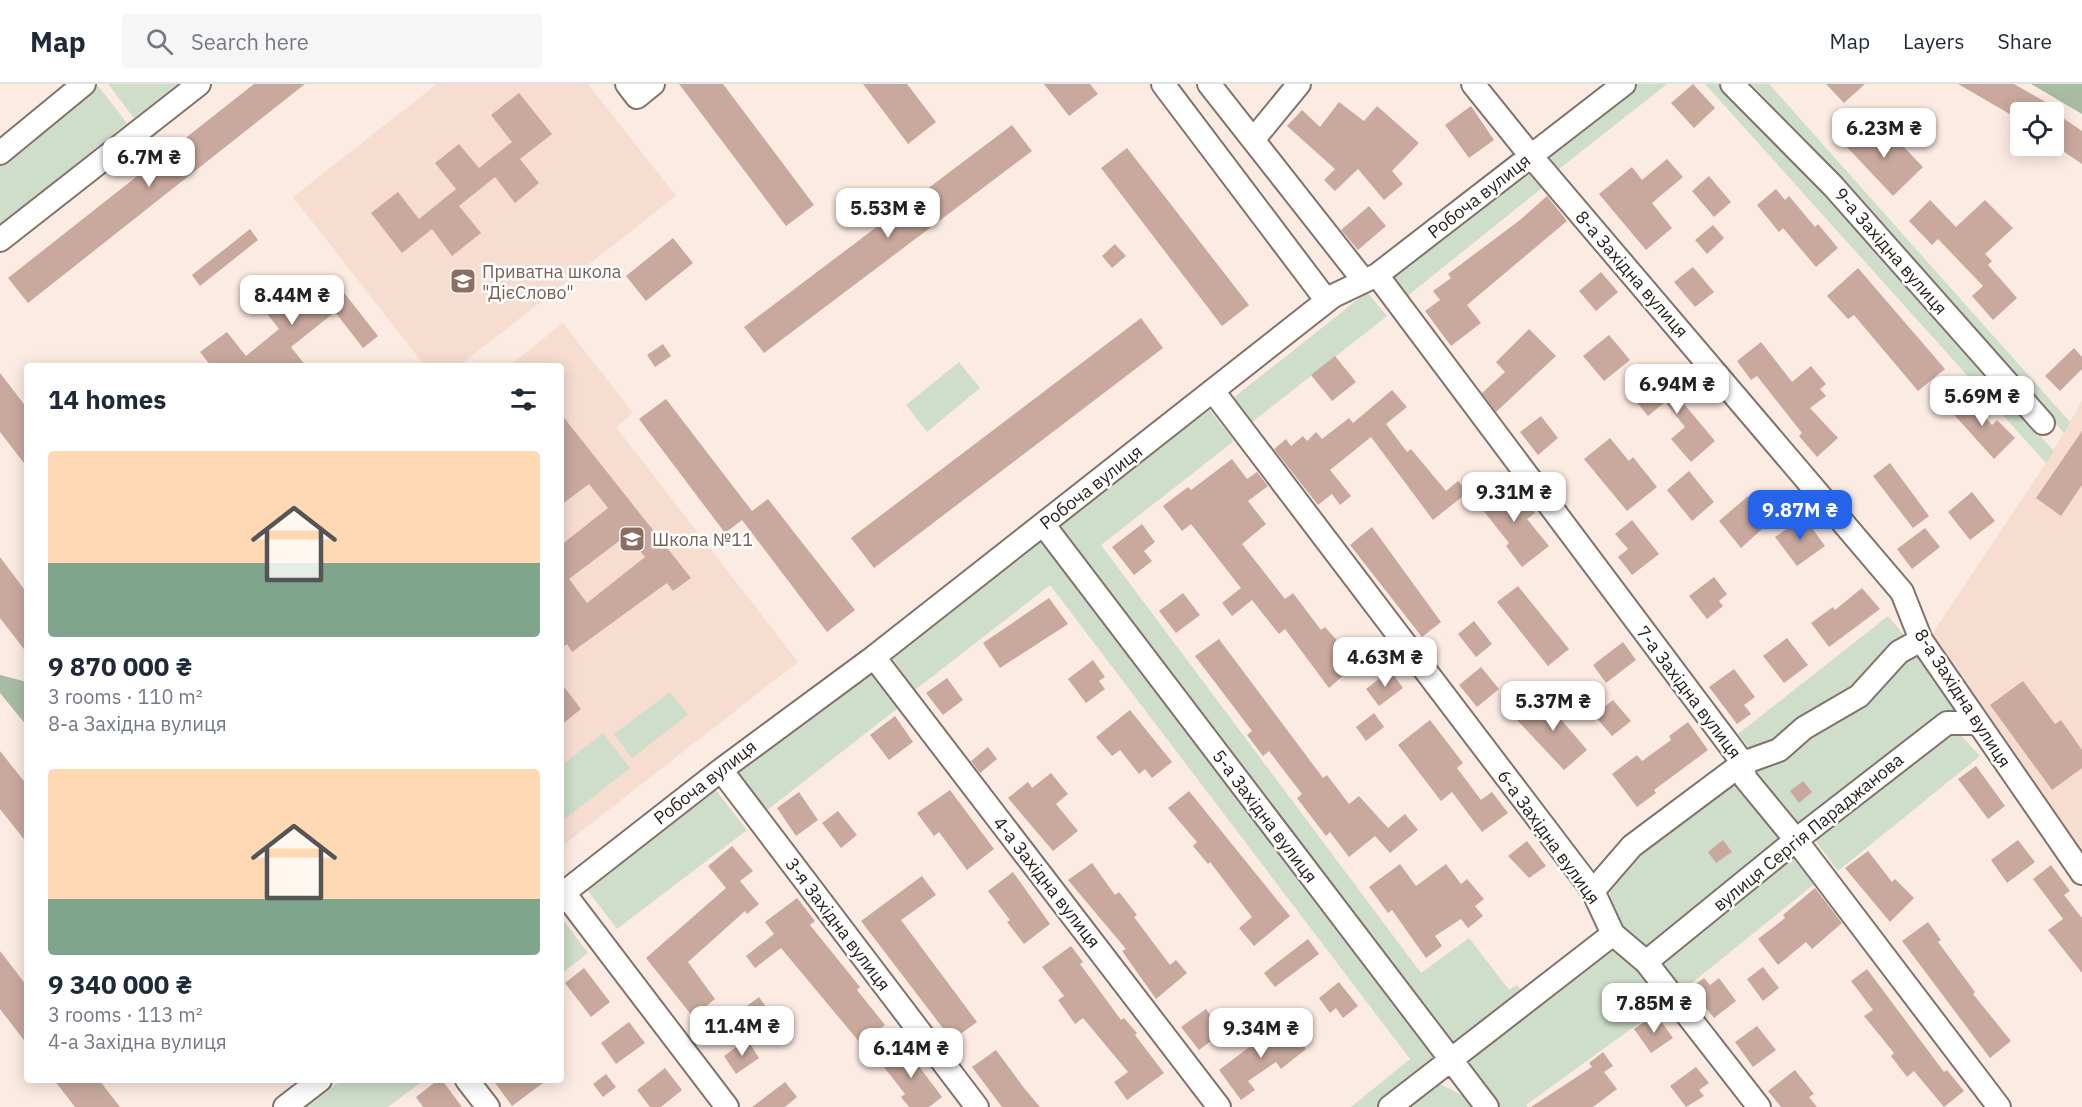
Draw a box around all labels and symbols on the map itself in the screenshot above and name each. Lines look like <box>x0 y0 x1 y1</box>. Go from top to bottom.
pin: 6.23M ₴ <box>1829 108 1939 159</box>
pin: 6.7M ₴ <box>100 137 198 188</box>
street label: Робоча вулиця <box>1423 149 1535 243</box>
street label: 9-а Західна вулиця <box>1830 183 1952 319</box>
pin: 5.53M ₴ <box>833 188 943 239</box>
street label: 8-а Західна вулиця <box>1571 206 1693 342</box>
place label: Приватна школа "ДієСлово" <box>482 260 622 304</box>
school or university icon: Приватна школа "ДієСлово" <box>448 266 478 296</box>
pin: 8.44M ₴ <box>237 275 347 326</box>
pin: 6.94M ₴ <box>1622 364 1732 415</box>
pin: 5.69M ₴ <box>1927 376 2037 427</box>
street label: Робоча вулиця <box>1035 440 1147 534</box>
pin: 9.31M ₴ <box>1459 472 1569 523</box>
pin: 9.87M ₴ <box>1745 490 1855 541</box>
school or university icon: Школа №11 <box>617 524 647 554</box>
place label: Школа №11 <box>652 528 753 551</box>
street label: 7-а Західна вулиця <box>1631 621 1747 763</box>
street label: 8-а Західна вулиця <box>1910 624 2016 772</box>
pin: 4.63M ₴ <box>1330 637 1440 688</box>
pin: 5.37M ₴ <box>1498 681 1608 732</box>
street label: Робоча вулиця <box>649 735 761 829</box>
street label: 5-а Західна вулиця <box>1207 745 1323 887</box>
street label: вулиця Сергія Параджанова <box>1708 748 1908 916</box>
street label: 6-а Західна вулиця <box>1492 765 1606 909</box>
street label: 4-а Західна вулиця <box>988 812 1106 952</box>
street label: 3-я Західна вулиця <box>780 853 896 995</box>
pin: 7.85M ₴ <box>1599 983 1709 1034</box>
pin: 11.4M ₴ <box>687 1006 797 1057</box>
pin: 9.34M ₴ <box>1206 1008 1316 1059</box>
pin: 6.14M ₴ <box>856 1028 966 1079</box>

